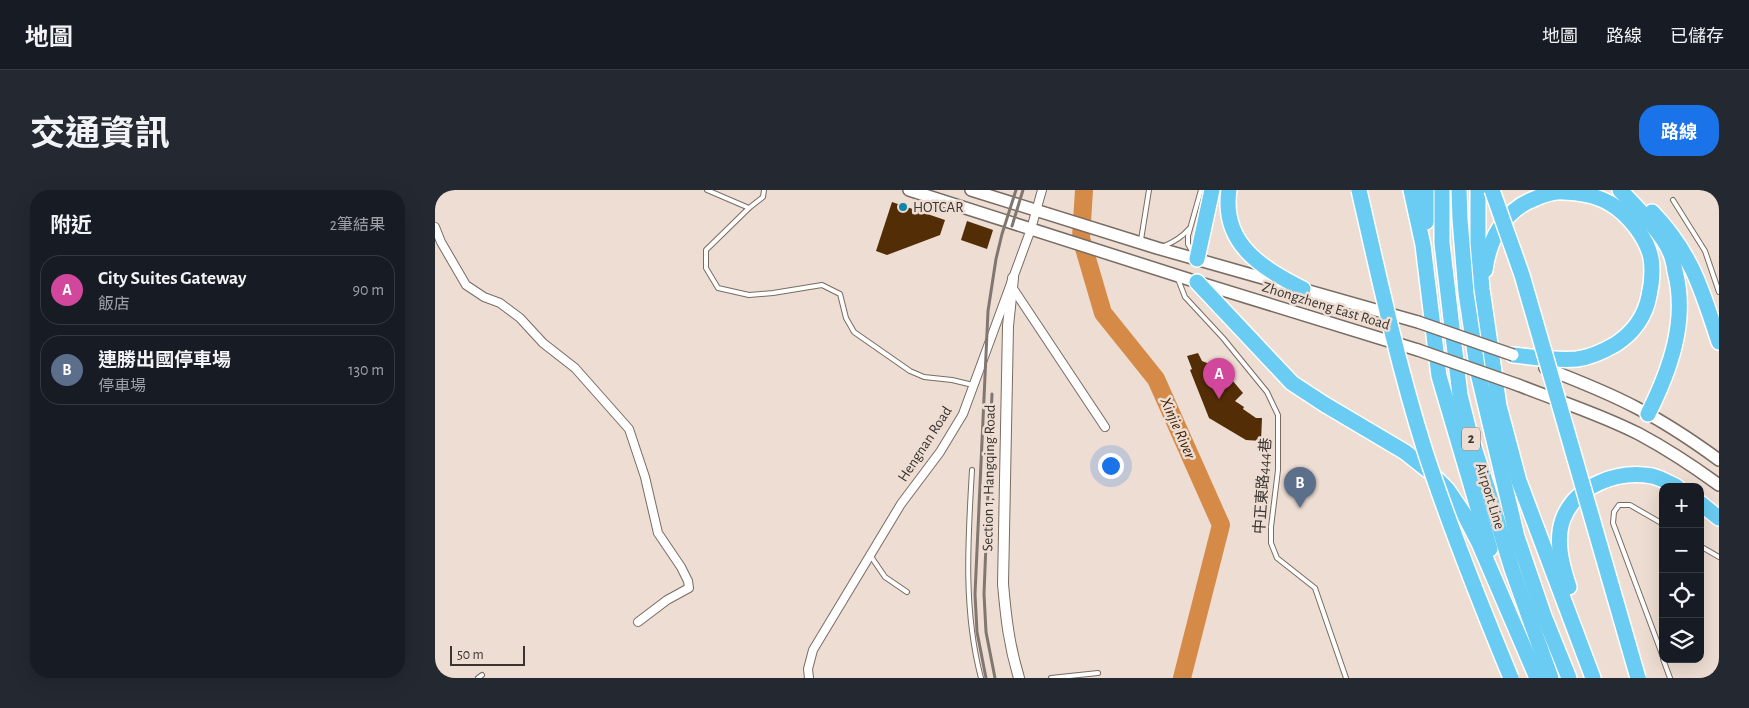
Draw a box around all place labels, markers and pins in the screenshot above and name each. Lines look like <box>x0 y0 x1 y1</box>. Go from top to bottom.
place label: HOTCAR <box>913 200 963 215</box>
marker: HOTCAR <box>897 201 909 213</box>
pin: A <box>1203 358 1235 399</box>
pin: B <box>1284 467 1316 508</box>

